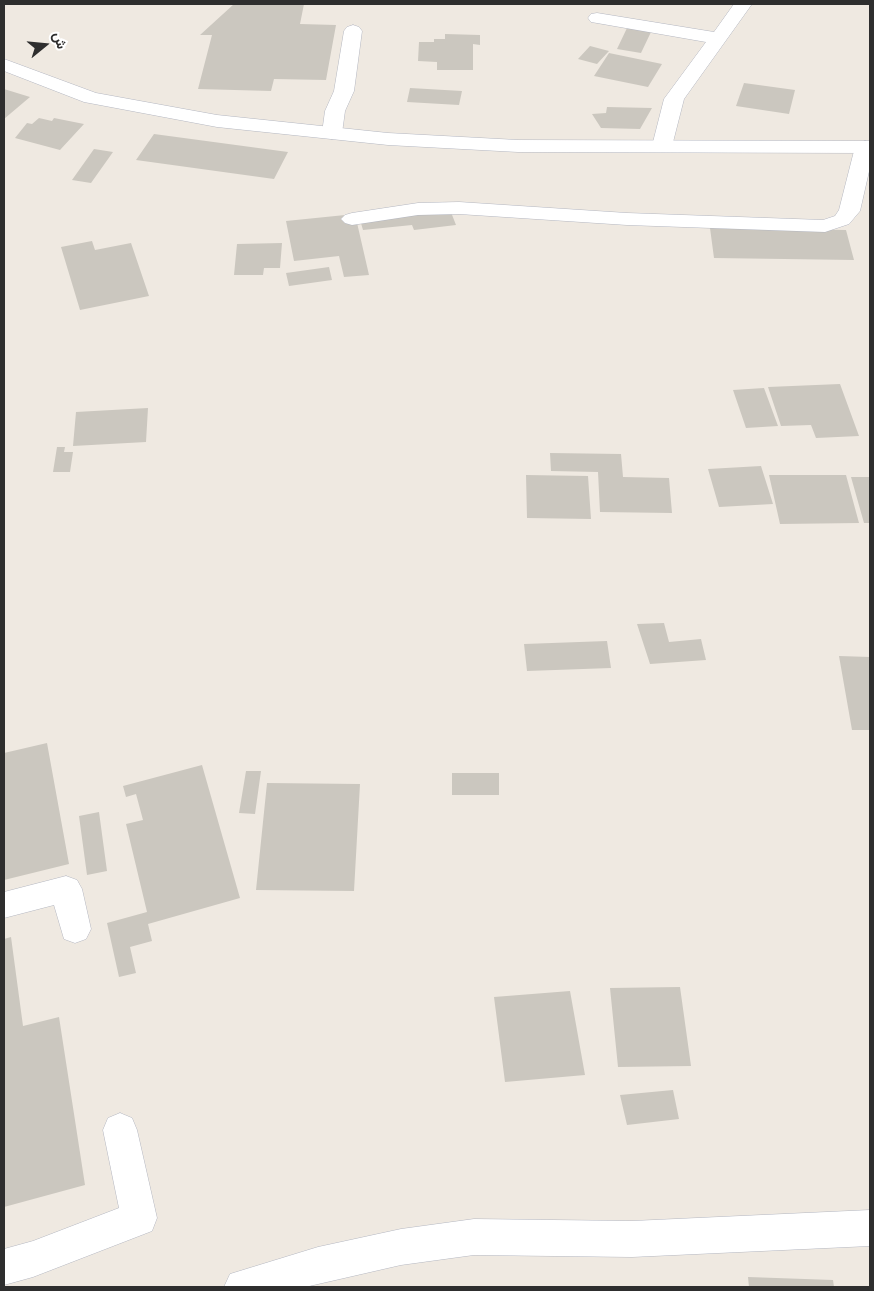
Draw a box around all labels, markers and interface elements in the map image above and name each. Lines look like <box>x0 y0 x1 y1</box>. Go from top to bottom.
north arrow <box>20 20 70 70</box>
text: ش <box>49 30 70 51</box>

